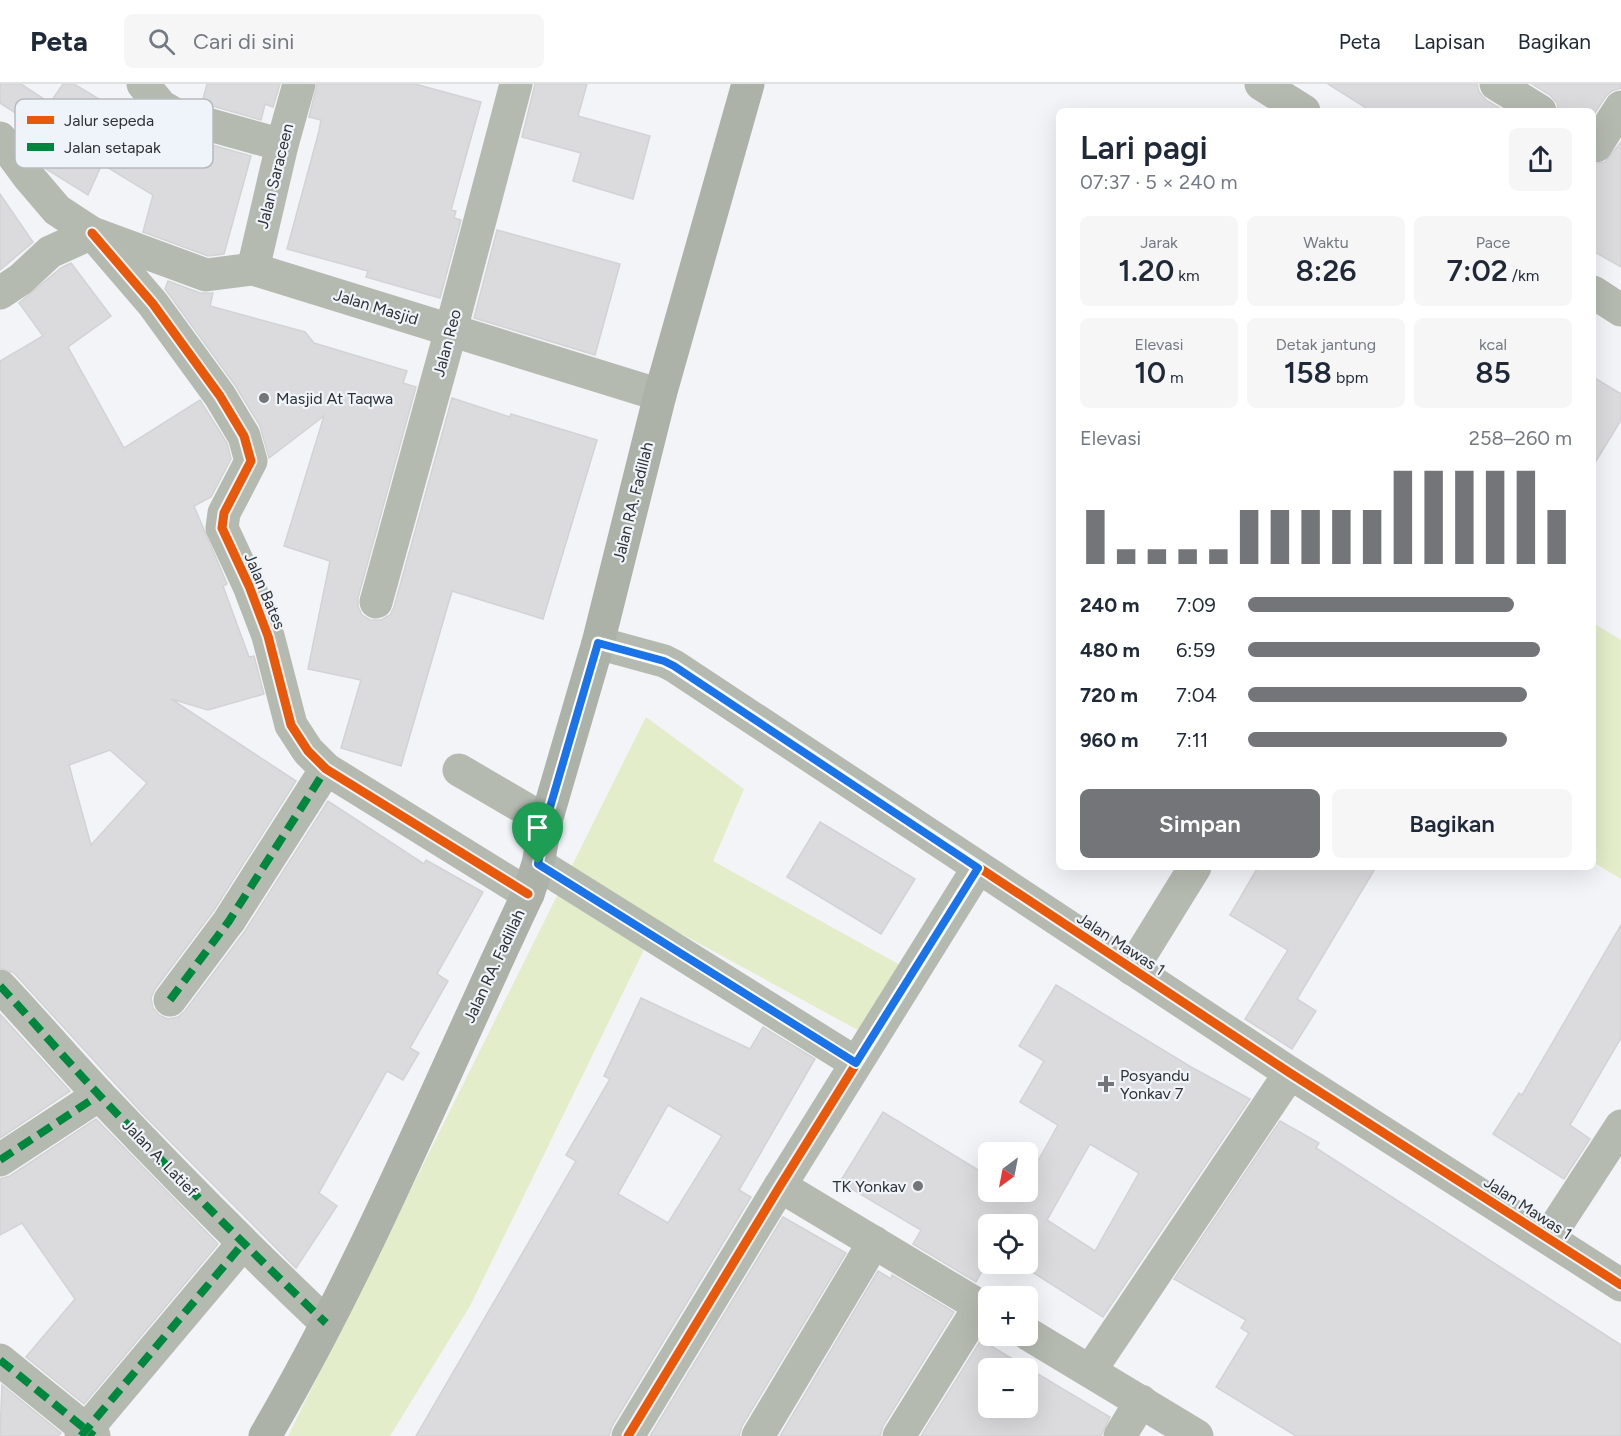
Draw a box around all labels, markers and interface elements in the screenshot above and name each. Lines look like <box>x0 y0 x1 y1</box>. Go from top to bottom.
search box <box>124 14 544 68</box>
text: Peta <box>30 24 88 58</box>
icon: search <box>145 25 178 58</box>
text: Cari di sini <box>193 28 294 55</box>
text: Peta <box>1339 29 1381 54</box>
text: Lapisan <box>1414 29 1485 54</box>
text: Bagikan <box>1518 29 1591 54</box>
legend <box>15 99 213 168</box>
text: Jalur sepeda <box>64 111 154 130</box>
street label: Jalan Saraceen <box>253 121 297 230</box>
text: Lari pagi <box>1080 128 1208 167</box>
button: share <box>1509 128 1572 191</box>
text: Jalan setapak <box>64 138 161 157</box>
text: 07:37 · 5 × 240 m <box>1080 170 1237 194</box>
text: Jarak <box>1140 233 1178 252</box>
text: Waktu <box>1303 233 1349 252</box>
text: Pace <box>1476 233 1510 252</box>
text: 1.20 <box>1118 252 1174 289</box>
text: 8:26 <box>1295 252 1357 289</box>
text: 7:02 <box>1447 252 1508 289</box>
text: km <box>1174 266 1200 285</box>
text: /km <box>1508 266 1539 285</box>
street label: Jalan Masjid <box>331 285 421 329</box>
street label: Jalan Reo <box>429 307 465 379</box>
text: Elevasi <box>1135 335 1183 354</box>
text: Detak jantung <box>1276 335 1376 354</box>
text: kcal <box>1479 335 1507 354</box>
text: 10 <box>1134 354 1166 391</box>
text: 158 <box>1284 354 1332 391</box>
text: 85 <box>1475 354 1511 391</box>
text: m <box>1166 368 1184 387</box>
text: bpm <box>1332 368 1368 387</box>
place label: Masjid At Taqwa <box>276 389 393 408</box>
marker: Masjid At Taqwa <box>257 391 271 405</box>
text: Elevasi <box>1080 426 1141 450</box>
text: 258–260 m <box>1469 426 1572 450</box>
street label: Jalan RA. Fadillah <box>609 440 657 564</box>
street label: Jalan Bates <box>240 550 290 632</box>
text: 240 m <box>1080 593 1139 617</box>
text: 7:09 <box>1176 593 1216 617</box>
text: 480 m <box>1080 638 1140 662</box>
text: 6:59 <box>1176 638 1215 662</box>
text: 720 m <box>1080 683 1138 707</box>
text: 7:04 <box>1176 683 1217 707</box>
text: 960 m <box>1080 728 1138 752</box>
text: 7:11 <box>1176 728 1208 752</box>
button: Simpan <box>1080 789 1320 858</box>
button: Bagikan <box>1332 789 1572 858</box>
pin <box>512 802 563 864</box>
icon: arrive <box>521 811 554 844</box>
street label: Jalan RA. Fadillah <box>459 906 529 1026</box>
street label: Jalan Mawas 1 <box>1073 909 1169 979</box>
place label: Posyandu Yonkav 7 <box>1120 1066 1189 1103</box>
marker: Posyandu Yonkav 7 <box>1097 1075 1115 1093</box>
street label: Jalan A. Latief <box>118 1115 202 1201</box>
north arrow <box>978 1142 1038 1202</box>
map controls <box>978 1142 1038 1418</box>
street label: Jalan Mawas 1 <box>1480 1173 1576 1243</box>
place label: TK Yonkav <box>833 1177 907 1196</box>
marker: TK Yonkav <box>911 1179 925 1193</box>
button: locate <box>978 1214 1038 1274</box>
button: + <box>978 1286 1038 1346</box>
button: − <box>978 1358 1038 1418</box>

